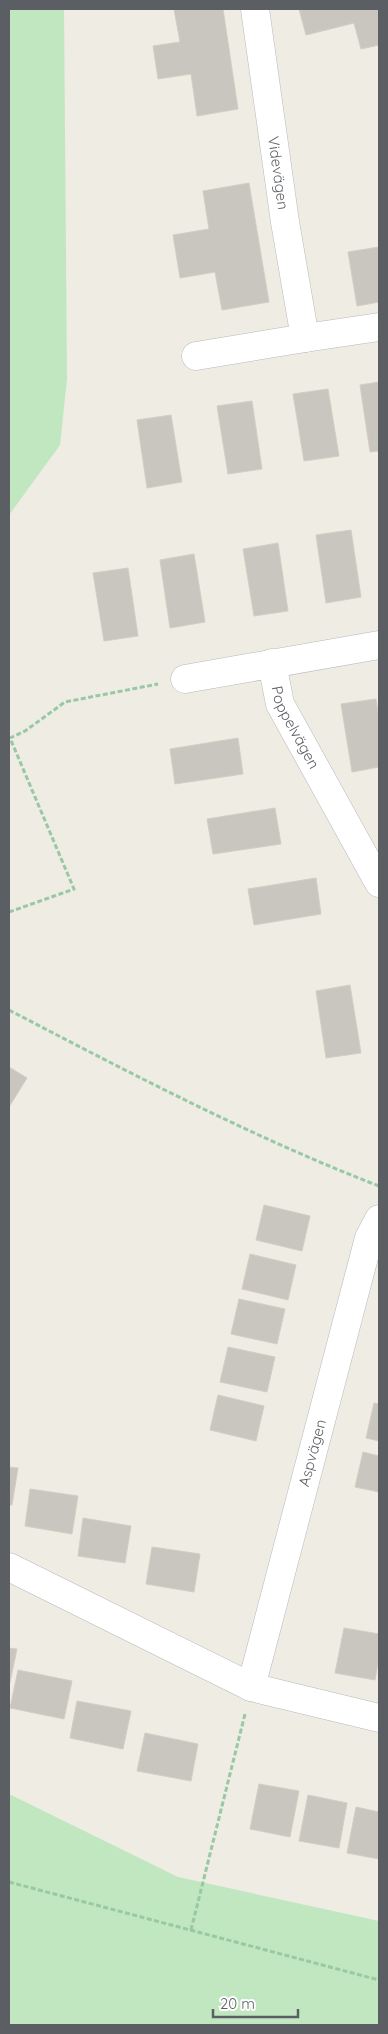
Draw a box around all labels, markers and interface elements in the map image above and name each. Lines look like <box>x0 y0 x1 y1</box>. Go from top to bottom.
street label: Videvägen <box>264 135 293 211</box>
street label: Poppelvägen <box>268 684 324 772</box>
street label: Aspvägen <box>294 1417 330 1489</box>
scale bar <box>213 1986 298 2018</box>
text: 20 m <box>220 1994 255 2013</box>

